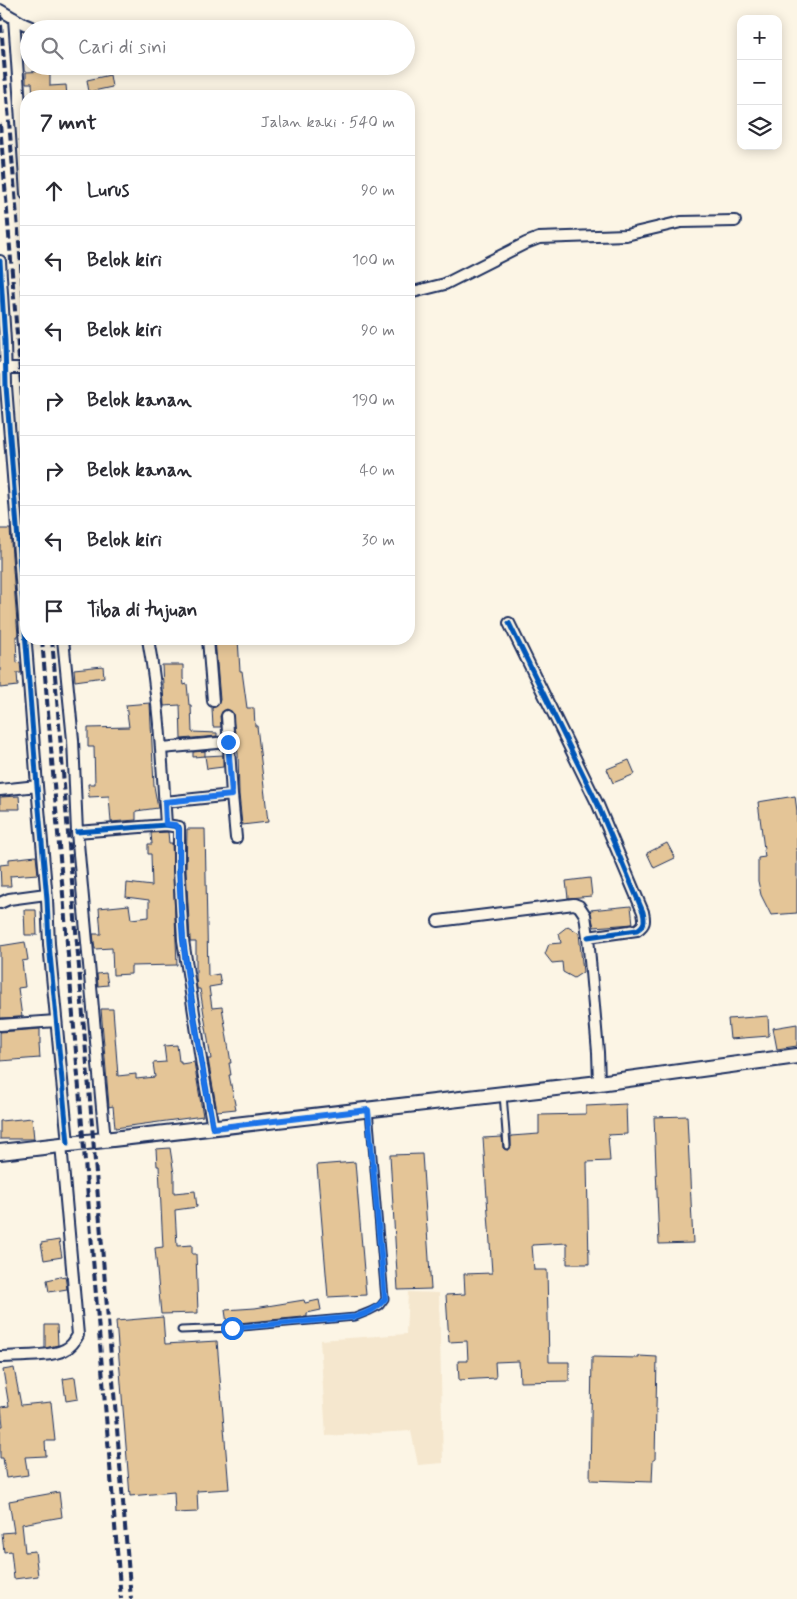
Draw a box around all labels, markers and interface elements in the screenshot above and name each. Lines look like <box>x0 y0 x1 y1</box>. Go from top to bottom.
map controls <box>737 15 782 150</box>
button: + <box>737 15 782 60</box>
search box <box>20 20 415 75</box>
icon: search <box>38 34 66 62</box>
text: Cari di sini <box>78 35 166 60</box>
button: − <box>737 60 782 105</box>
button: layers <box>737 105 782 150</box>
text: 7 mnt <box>40 109 97 137</box>
text: Jalan kaki · 540 m <box>260 112 395 133</box>
icon: ahead <box>40 177 68 205</box>
text: Lurus <box>87 178 129 203</box>
text: 90 m <box>361 180 395 201</box>
icon: left <box>40 247 68 275</box>
text: Belok kiri <box>87 248 162 273</box>
text: 100 m <box>352 250 395 271</box>
icon: left <box>40 317 68 345</box>
text: Belok kiri <box>87 318 162 343</box>
text: 90 m <box>361 320 395 341</box>
icon: right <box>40 387 68 415</box>
text: Belok kanan <box>87 388 192 413</box>
text: 190 m <box>352 390 395 411</box>
icon: right <box>40 457 68 485</box>
text: Belok kanan <box>87 458 192 483</box>
text: 40 m <box>359 460 395 481</box>
icon: left <box>40 527 68 555</box>
text: Belok kiri <box>87 528 162 553</box>
text: 30 m <box>362 530 395 551</box>
icon: arrive <box>40 597 68 625</box>
text: Tiba di tujuan <box>87 598 198 623</box>
route end <box>217 731 240 754</box>
route start <box>221 1317 244 1340</box>

